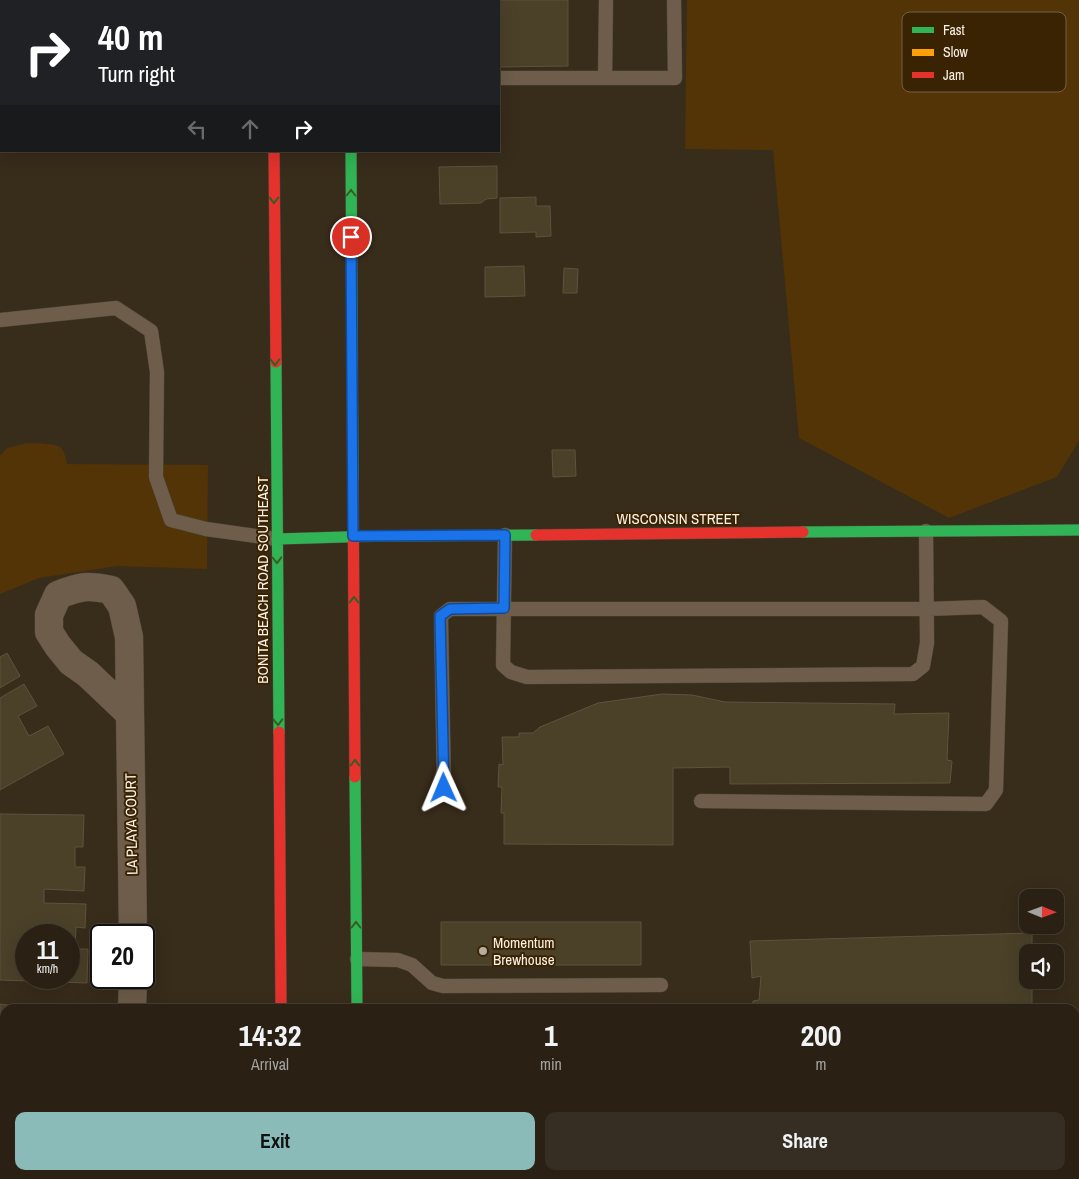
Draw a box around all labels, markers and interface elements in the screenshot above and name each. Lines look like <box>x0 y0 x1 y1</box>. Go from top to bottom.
legend <box>902 12 1066 92</box>
text: 40 m <box>98 14 163 61</box>
icon: right <box>15 20 80 85</box>
text: Fast <box>943 21 965 39</box>
text: Slow <box>943 43 969 61</box>
text: Turn right <box>98 59 175 89</box>
text: Jam <box>943 66 965 84</box>
icon: left <box>183 115 211 143</box>
icon: ahead <box>236 115 264 143</box>
icon: right <box>289 115 317 143</box>
one-way arrow <box>346 188 356 196</box>
one-way arrow <box>269 196 279 204</box>
pin <box>330 216 372 258</box>
icon: arrive <box>337 223 365 251</box>
one-way arrow <box>270 359 280 367</box>
street label: BONITA BEACH ROAD SOUTHEAST <box>252 476 273 684</box>
street label: WISCONSIN STREET <box>616 508 740 529</box>
one-way arrow <box>272 556 282 564</box>
one-way arrow <box>349 596 359 604</box>
one-way arrow <box>273 719 283 727</box>
one-way arrow <box>350 758 360 766</box>
position arrow <box>417 761 469 813</box>
street label: LA PLAYA COURT <box>120 772 142 875</box>
north arrow <box>1019 889 1064 934</box>
map controls <box>1019 889 1064 989</box>
one-way arrow <box>351 921 361 928</box>
speed limit sign: 20 <box>90 924 155 989</box>
place label: Momentum Brewhouse <box>493 932 555 970</box>
text: 11 <box>37 933 58 967</box>
button: sound <box>1019 944 1064 989</box>
marker: Momentum Brewhouse <box>477 945 489 957</box>
text: km/h <box>37 961 58 977</box>
text: 14:32 <box>239 1015 301 1055</box>
text: 1 <box>544 1015 558 1055</box>
text: 200 <box>800 1015 841 1055</box>
text: Arrival <box>251 1053 289 1075</box>
text: min <box>540 1053 562 1075</box>
text: m <box>815 1053 826 1075</box>
button: Exit <box>15 1112 535 1170</box>
button: Share <box>545 1112 1065 1170</box>

